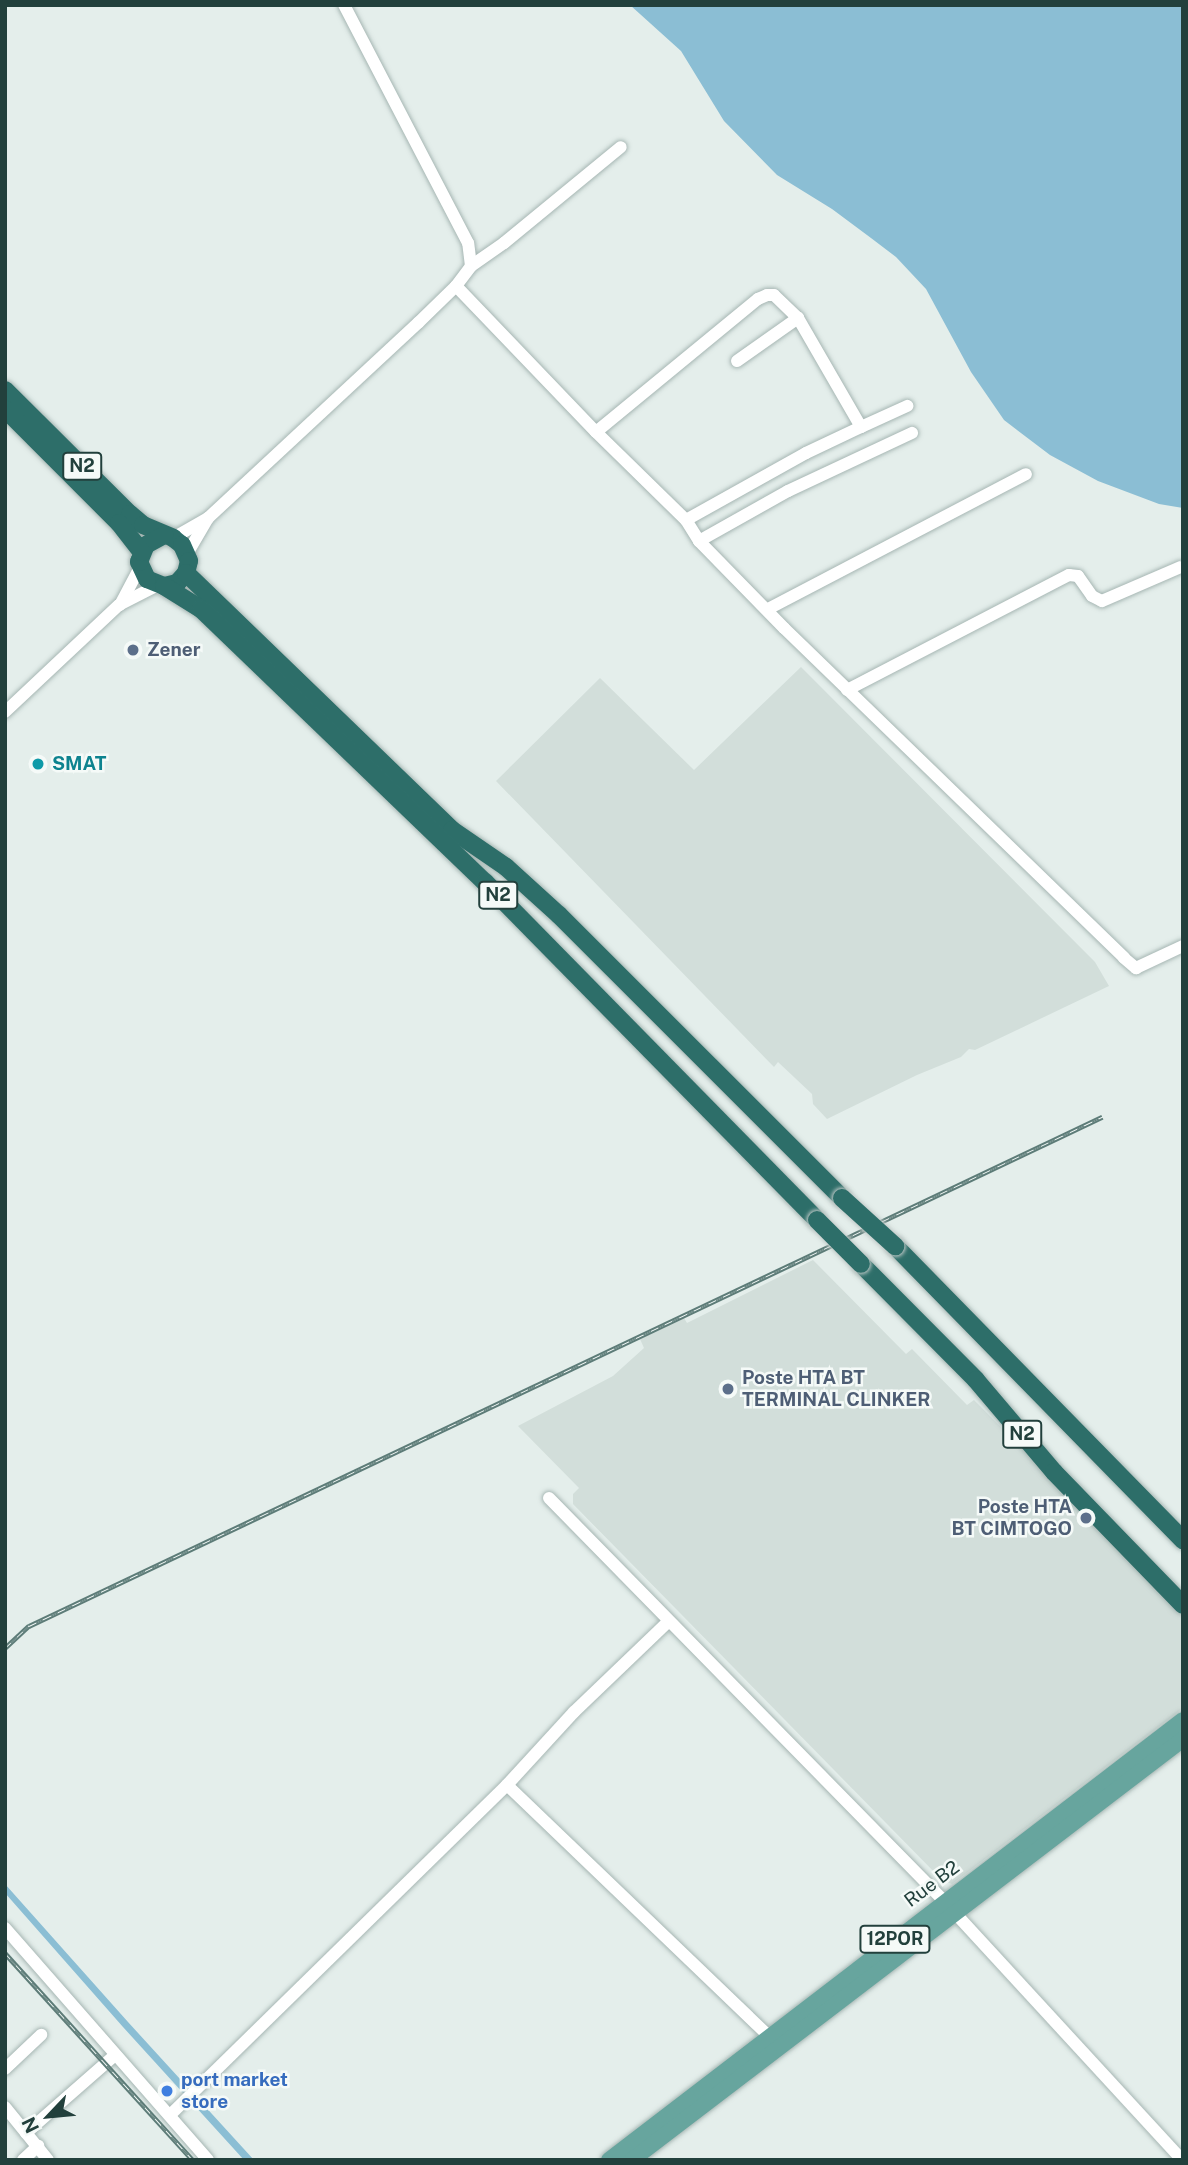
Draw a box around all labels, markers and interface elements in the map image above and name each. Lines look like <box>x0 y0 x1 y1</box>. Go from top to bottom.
road number: N2 <box>61 452 103 480</box>
place label: Zener <box>147 639 201 661</box>
marker: Zener <box>125 642 141 658</box>
place label: SMAT <box>52 753 106 775</box>
marker: SMAT <box>30 756 46 772</box>
road number: N2 <box>477 880 519 910</box>
place label: Poste HTA BT TERMINAL CLINKER <box>742 1367 931 1411</box>
marker: Poste HTA BT TERMINAL CLINKER <box>720 1381 736 1397</box>
road number: N2 <box>1001 1420 1043 1448</box>
place label: Poste HTA BT CIMTOGO <box>952 1496 1072 1540</box>
marker: Poste HTA BT CIMTOGO <box>1078 1510 1094 1526</box>
street label: Rue B2 <box>900 1856 964 1912</box>
road number: 12POR <box>858 1924 932 1954</box>
place label: port market store <box>181 2069 288 2113</box>
north arrow <box>14 2081 84 2151</box>
marker: port market store <box>159 2083 175 2099</box>
text: N <box>17 2114 43 2137</box>

